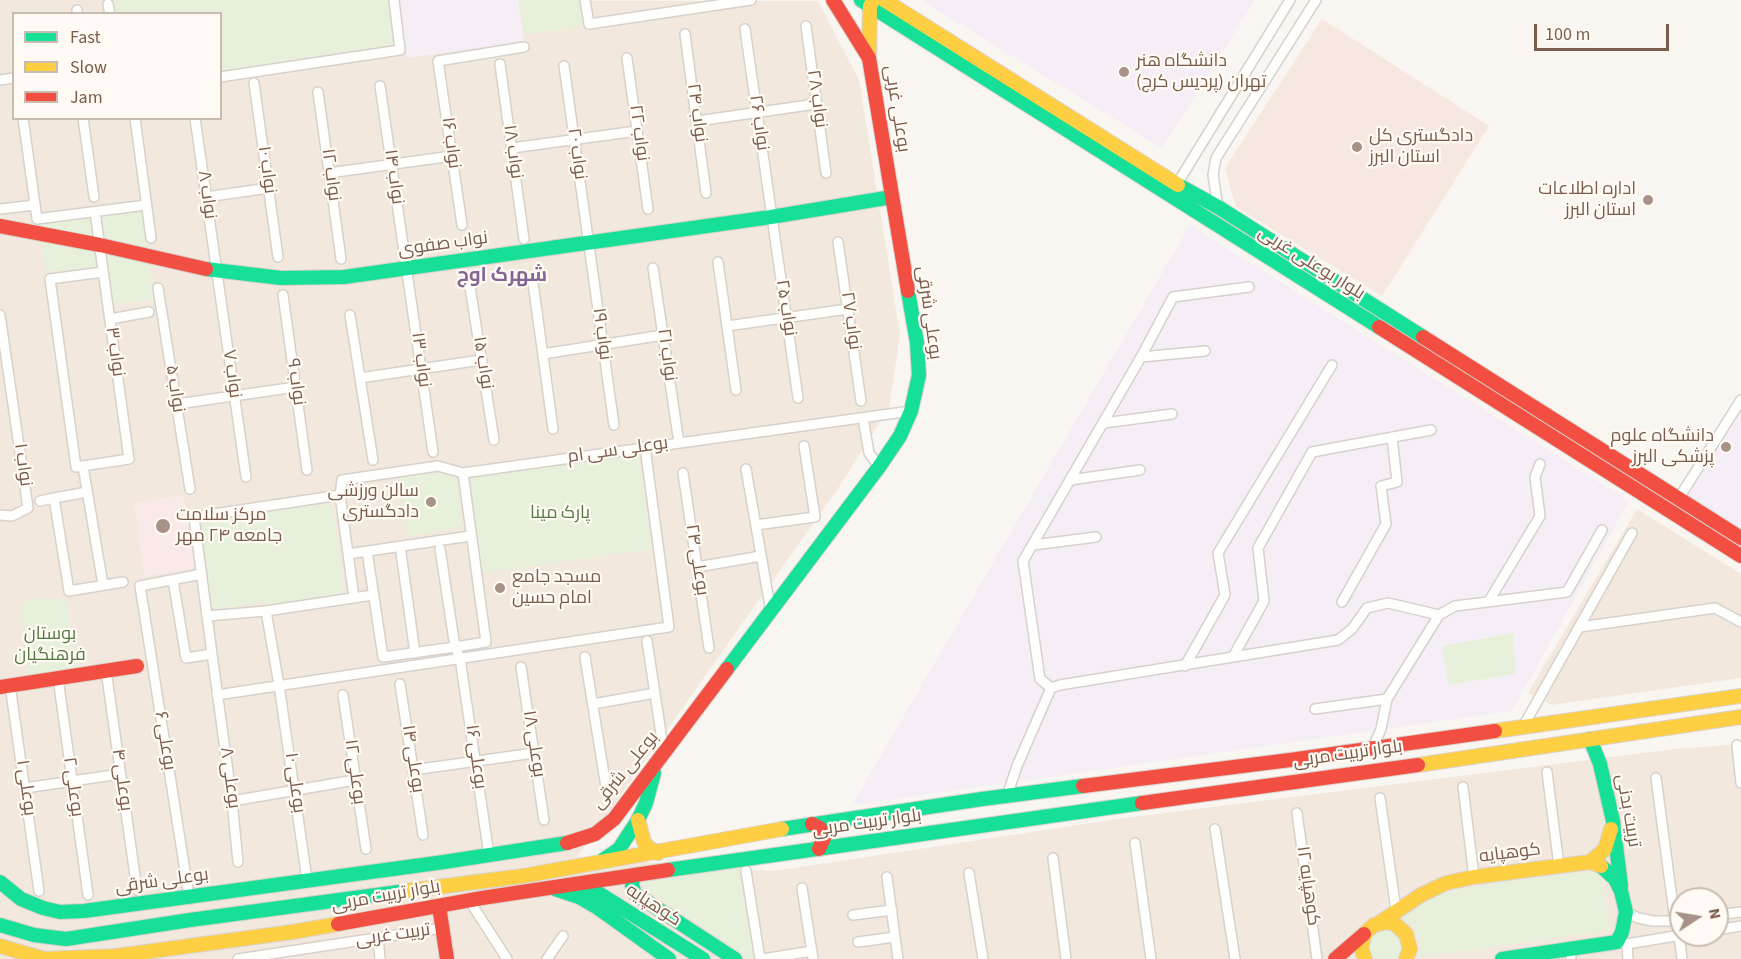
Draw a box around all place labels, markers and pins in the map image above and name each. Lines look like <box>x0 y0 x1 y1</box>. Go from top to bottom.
place label: دانشگاه هنر تهران (پردیس کرج) <box>1136 51 1266 94</box>
marker: دانشگاه هنر تهران (پردیس کرج) <box>1117 65 1131 79</box>
place label: دادگستری کل استان البرز <box>1369 126 1473 168</box>
marker: دادگستری کل استان البرز <box>1350 140 1364 154</box>
place label: اداره اطلاعات استان البرز <box>1538 179 1636 222</box>
marker: اداره اطلاعات استان البرز <box>1641 193 1655 207</box>
place label: دانشگاه علوم پزشکی البرز <box>1610 426 1714 468</box>
marker: دانشگاه علوم پزشکی البرز <box>1719 440 1733 454</box>
place label: سالن ورزشی دادگستری <box>328 481 419 524</box>
marker: سالن ورزشی دادگستری <box>424 495 438 509</box>
place label: مرکز سلامت جامعه ۲۴ مهر <box>176 505 282 548</box>
marker: مرکز سلامت جامعه ۲۴ مهر <box>154 517 172 535</box>
place label: مسجد جامع امام حسین <box>512 567 601 610</box>
marker: مسجد جامع امام حسین <box>493 581 507 595</box>

